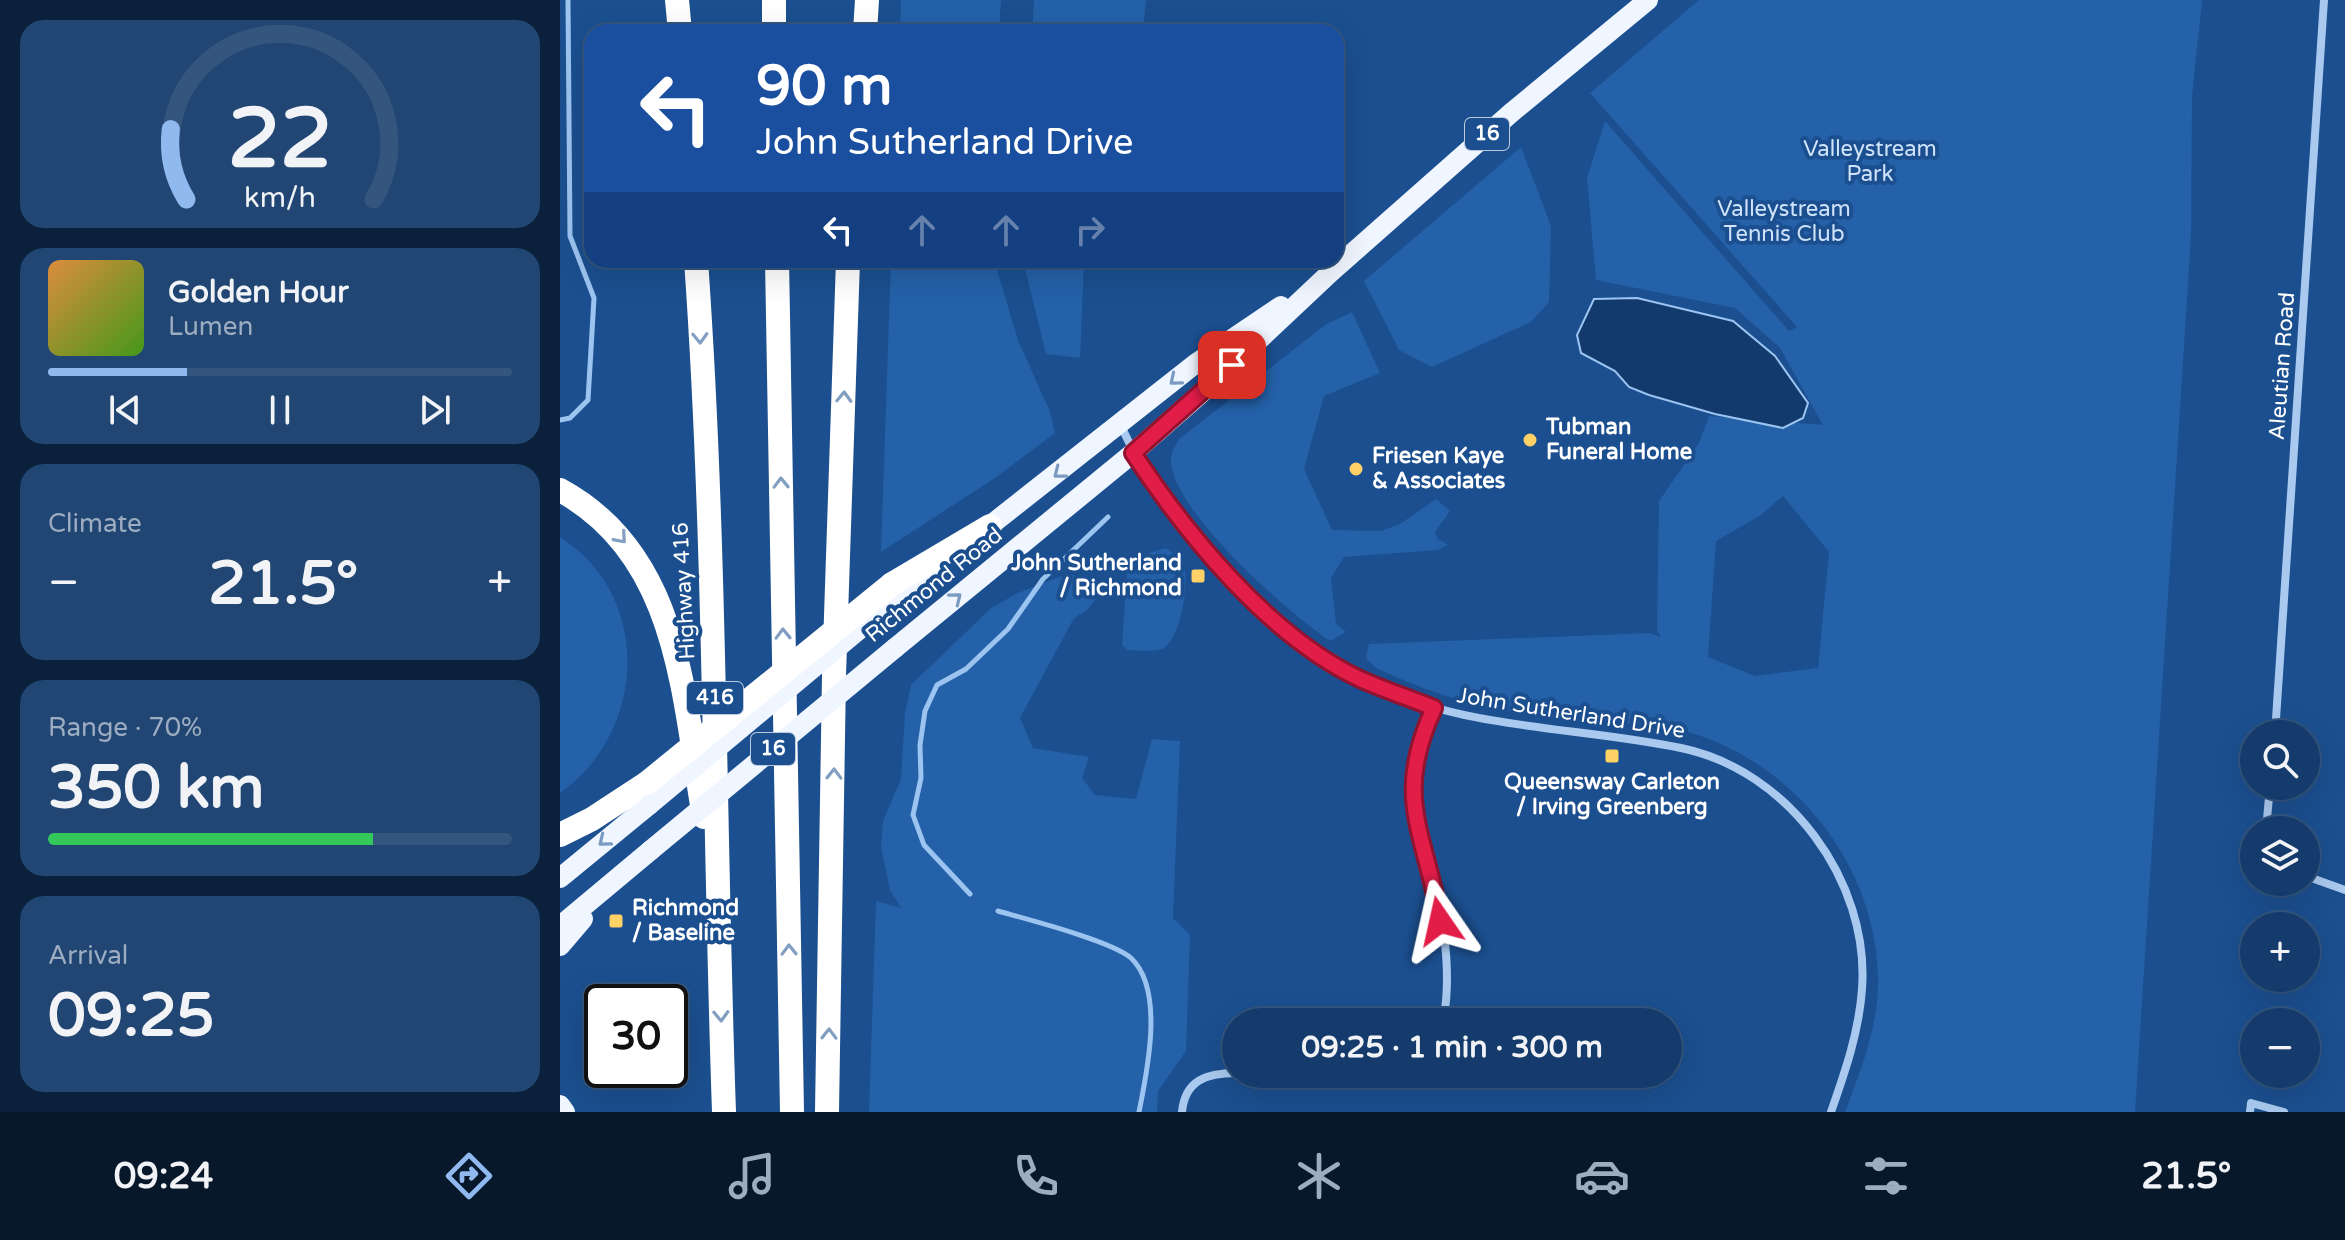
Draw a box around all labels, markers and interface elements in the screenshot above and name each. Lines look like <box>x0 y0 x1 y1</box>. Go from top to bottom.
text: 90 m <box>756 53 892 120</box>
icon: left <box>624 56 728 160</box>
text: 22 <box>228 90 332 190</box>
road number: 16 <box>1465 118 1509 150</box>
text: John Sutherland Drive <box>756 121 1133 164</box>
park label: Valleystream Park <box>1803 136 1937 187</box>
text: km/h <box>244 181 316 215</box>
park label: Valleystream Tennis Club <box>1717 196 1851 247</box>
icon: left <box>816 208 860 252</box>
icon: ahead <box>900 208 944 252</box>
icon: ahead <box>984 208 1028 252</box>
icon: right <box>1068 208 1112 252</box>
text: Golden Hour <box>168 274 349 311</box>
street label: Aleutian Road <box>2264 291 2300 441</box>
text: Lumen <box>168 311 253 342</box>
pin <box>1198 331 1266 399</box>
one-way arrow <box>691 332 708 345</box>
icon: arrive <box>1210 343 1254 387</box>
one-way arrow <box>1169 371 1184 385</box>
icon: previous <box>103 388 147 432</box>
icon: pause <box>258 388 302 432</box>
icon: next <box>413 388 457 432</box>
one-way arrow <box>835 390 853 403</box>
place label: Tubman Funeral Home <box>1545 414 1692 465</box>
marker: Tubman Funeral Home <box>1521 431 1539 449</box>
place label: Friesen Kaye & Associates <box>1372 443 1506 494</box>
marker: Friesen Kaye & Associates <box>1347 460 1365 478</box>
one-way arrow <box>1053 463 1067 477</box>
one-way arrow <box>772 476 789 489</box>
text: Climate <box>48 508 142 539</box>
street label: Highway 416 <box>667 522 701 660</box>
street label: Richmond Road <box>860 522 1008 648</box>
one-way arrow <box>611 528 626 543</box>
text: 21.5° <box>208 548 358 620</box>
place label: John Sutherland / Richmond <box>1010 550 1182 601</box>
text: − <box>48 557 79 610</box>
text: + <box>487 557 512 610</box>
marker: John Sutherland / Richmond <box>1189 567 1207 585</box>
one-way arrow <box>946 594 961 608</box>
one-way arrow <box>774 627 792 640</box>
road number: 416 <box>687 682 743 714</box>
street label: John Sutherland Drive <box>1455 682 1687 744</box>
text: Range · 70% <box>48 712 202 743</box>
map controls <box>2240 720 2320 1088</box>
button: search <box>2240 720 2320 800</box>
road number: 16 <box>751 733 795 765</box>
marker: Queensway Carleton / Irving Greenberg <box>1603 747 1621 765</box>
text: 350 km <box>48 752 264 824</box>
one-way arrow <box>826 767 843 780</box>
place label: Queensway Carleton / Irving Greenberg <box>1504 769 1720 820</box>
button: layers <box>2240 816 2320 896</box>
one-way arrow <box>599 831 614 846</box>
position arrow <box>1398 879 1482 963</box>
place label: Richmond / Baseline <box>632 895 739 946</box>
marker: Richmond / Baseline <box>607 912 625 930</box>
button: + <box>2240 912 2320 992</box>
text: Arrival <box>48 940 128 971</box>
one-way arrow <box>780 943 798 956</box>
text: 09:25 <box>48 980 214 1052</box>
speed limit sign: 30 <box>584 984 688 1088</box>
button: − <box>2240 1008 2320 1088</box>
one-way arrow <box>712 1010 729 1023</box>
one-way arrow <box>820 1027 837 1040</box>
text: 09:25 · 1 min · 300 m <box>1301 1029 1603 1066</box>
icon: directions <box>441 1148 497 1204</box>
icon: music <box>724 1148 780 1204</box>
icon: phone <box>1008 1148 1064 1204</box>
icon: climate <box>1291 1148 1347 1204</box>
icon: car <box>1574 1148 1630 1204</box>
icon: filters <box>1858 1148 1914 1204</box>
text: 09:24 <box>114 1155 213 1198</box>
text: 21.5° <box>2141 1155 2231 1198</box>

